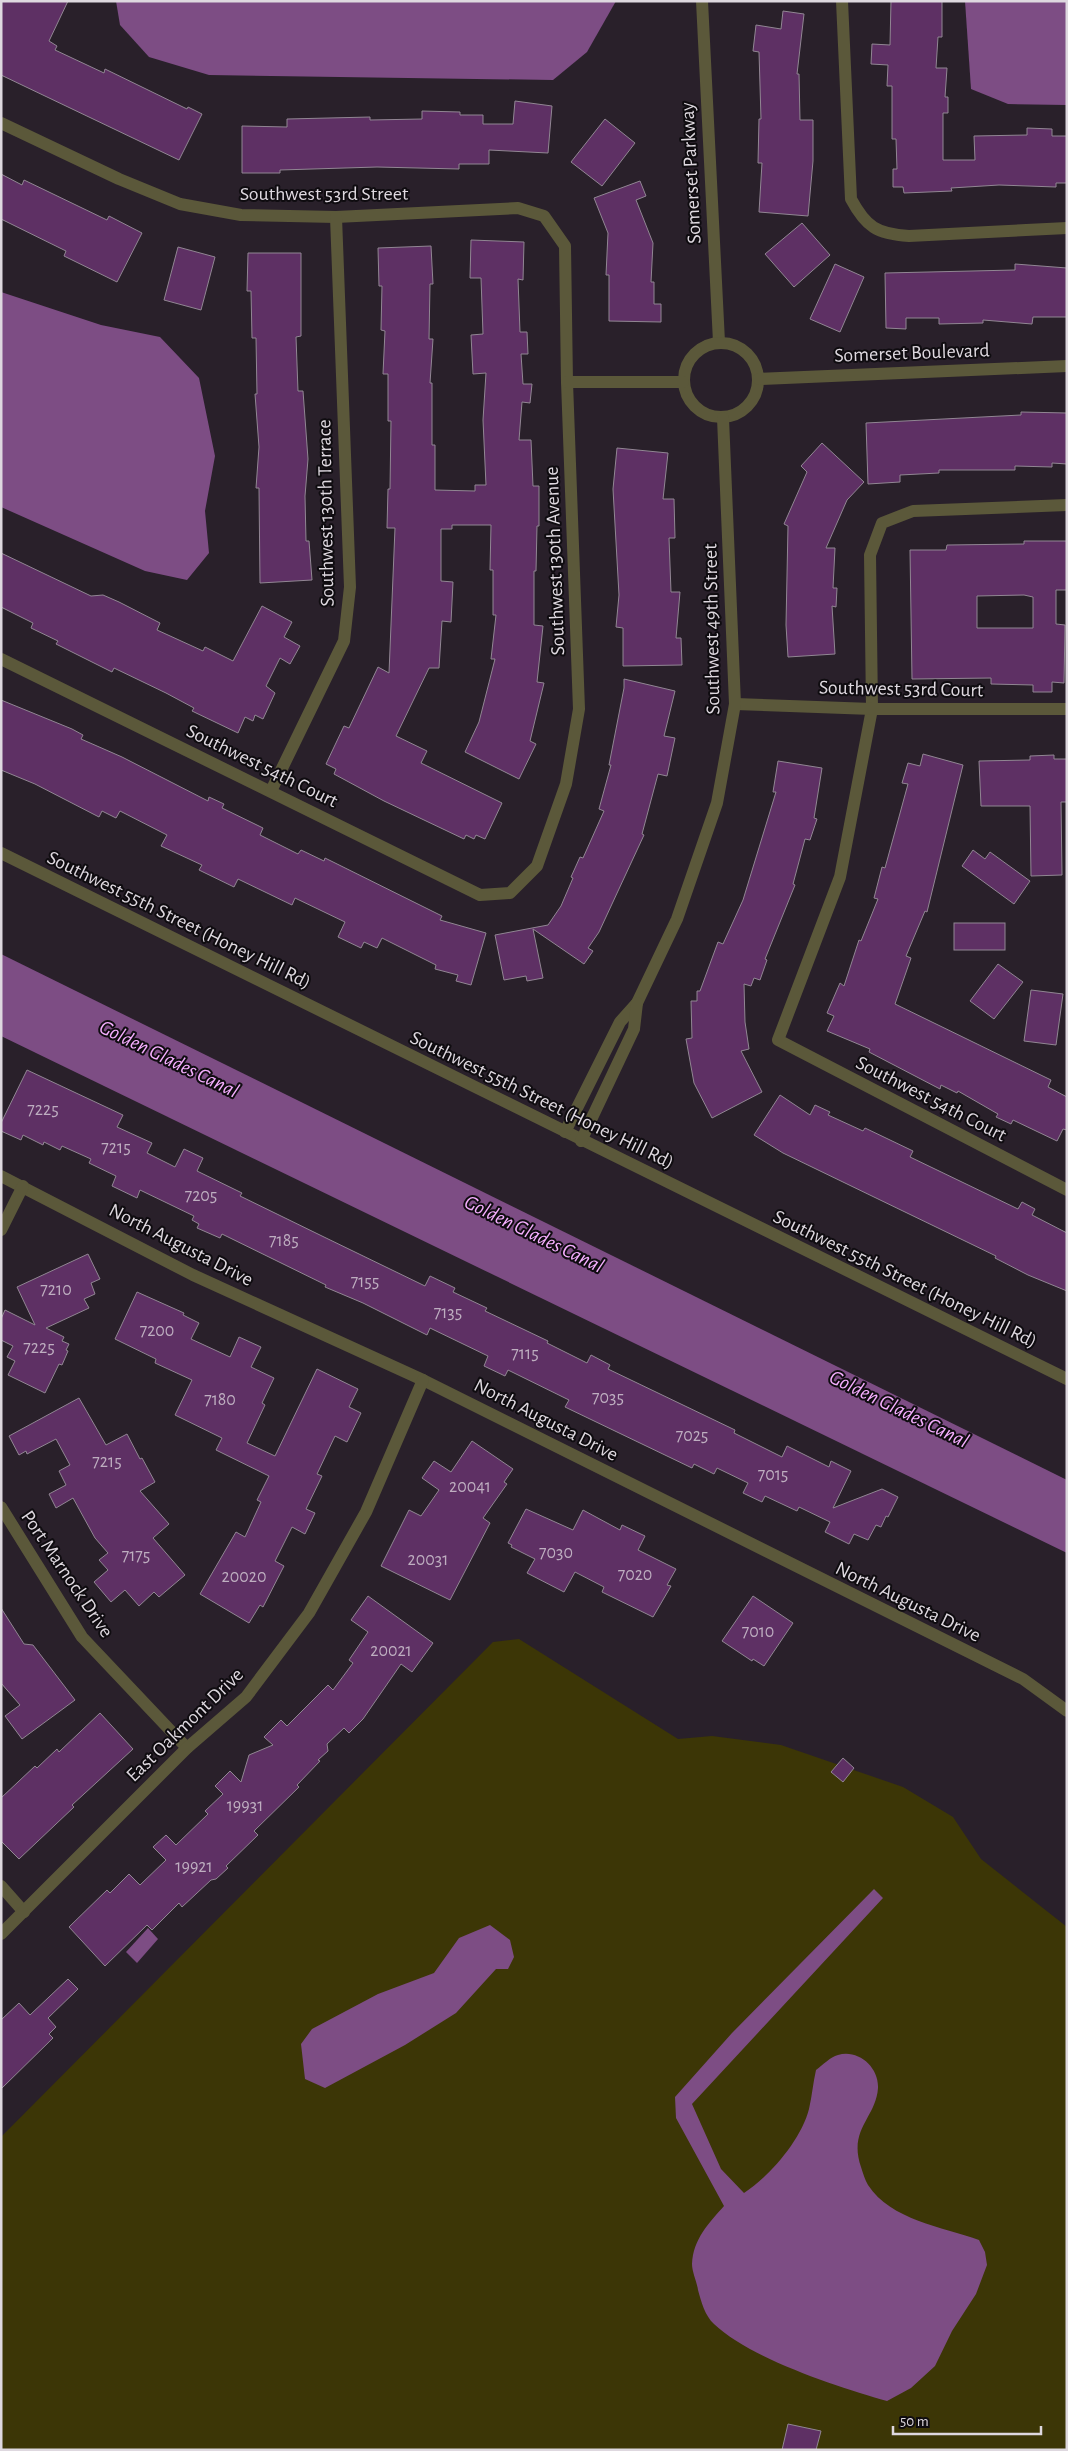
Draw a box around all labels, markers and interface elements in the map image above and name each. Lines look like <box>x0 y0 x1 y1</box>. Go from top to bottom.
street label: Somerset Parkway <box>677 101 705 244</box>
street label: Southwest 53rd Street <box>240 184 409 204</box>
street label: Somerset Boulevard <box>834 340 990 366</box>
street label: Southwest 130th Terrace <box>314 419 338 607</box>
street label: Southwest 130th Avenue <box>542 466 568 656</box>
street label: Southwest 49th Street <box>700 543 723 715</box>
street label: Southwest 53rd Court <box>819 678 984 700</box>
street label: Southwest 54th Court <box>183 721 341 812</box>
street label: Southwest 55th Street (Honey Hill Rd) <box>44 847 314 993</box>
water label: Golden Glades Canal <box>96 1016 242 1102</box>
street label: Southwest 55th Street (Honey Hill Rd) <box>407 1027 677 1173</box>
street label: Southwest 54th Court <box>853 1052 1010 1146</box>
house number: 7225 <box>27 1101 59 1119</box>
house number: 7215 <box>101 1139 131 1157</box>
house number: 7205 <box>185 1187 217 1205</box>
water label: Golden Glades Canal <box>461 1191 607 1277</box>
street label: North Augusta Drive <box>106 1200 256 1290</box>
street label: Southwest 55th Street (Honey Hill Rd) <box>770 1206 1040 1352</box>
house number: 7185 <box>269 1232 299 1250</box>
house number: 7155 <box>351 1273 379 1291</box>
house number: 7210 <box>40 1281 72 1299</box>
house number: 7135 <box>434 1304 462 1322</box>
house number: 7200 <box>140 1322 174 1340</box>
house number: 7225 <box>23 1339 55 1357</box>
house number: 7115 <box>511 1345 539 1363</box>
water label: Golden Glades Canal <box>826 1366 972 1452</box>
street label: North Augusta Drive <box>471 1375 621 1465</box>
house number: 7035 <box>592 1389 624 1407</box>
house number: 7180 <box>204 1391 236 1409</box>
house number: 7025 <box>676 1427 708 1445</box>
house number: 7215 <box>92 1453 122 1471</box>
house number: 7015 <box>758 1466 788 1484</box>
house number: 20041 <box>449 1478 491 1496</box>
street label: Port Marnock Drive <box>17 1507 117 1641</box>
house number: 7030 <box>539 1544 573 1562</box>
house number: 7175 <box>122 1547 150 1565</box>
house number: 20031 <box>408 1551 448 1569</box>
street label: North Augusta Drive <box>832 1558 984 1646</box>
house number: 7020 <box>618 1566 652 1584</box>
house number: 20020 <box>222 1568 266 1586</box>
house number: 7010 <box>742 1623 774 1641</box>
house number: 20021 <box>370 1642 412 1660</box>
street label: East Oakmont Drive <box>123 1664 247 1786</box>
house number: 19931 <box>227 1797 263 1815</box>
house number: 19921 <box>175 1858 213 1876</box>
scale bar <box>893 2404 1040 2436</box>
text: 50 m <box>900 2414 929 2429</box>

